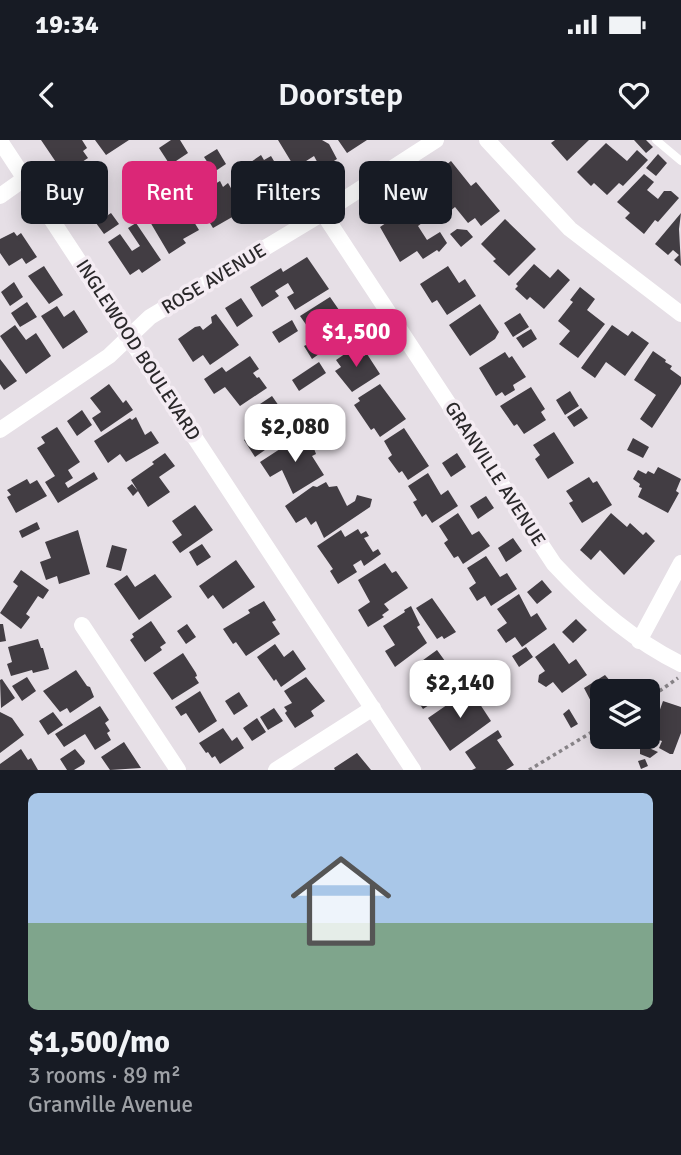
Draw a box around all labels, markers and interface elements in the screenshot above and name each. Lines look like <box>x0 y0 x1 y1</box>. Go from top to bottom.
text: 19:34 <box>35 9 99 41</box>
text: Doorstep <box>278 75 403 114</box>
icon: back <box>28 76 66 114</box>
icon: heart <box>615 76 653 114</box>
chip: Buy <box>21 161 108 224</box>
chip: Rent <box>122 161 217 224</box>
chip: Filters <box>231 161 345 224</box>
chip: New <box>359 161 452 224</box>
street label: ROSE AVENUE <box>157 238 271 320</box>
street label: INGLEWOOD BOULEVARD <box>70 255 206 445</box>
pin: $1,500 <box>299 310 413 369</box>
text: $1,500 <box>322 317 390 346</box>
street label: GRANVILLE AVENUE <box>439 397 551 551</box>
pin: $2,080 <box>238 404 352 464</box>
text: $2,080 <box>261 412 329 441</box>
pin: $2,140 <box>403 660 517 720</box>
text: $2,140 <box>426 668 494 697</box>
map controls <box>590 679 660 749</box>
button: layers <box>590 679 660 749</box>
icon: home <box>278 838 404 964</box>
text: $1,500/mo <box>28 1024 170 1061</box>
text: 3 rooms · 89 m² <box>28 1061 181 1090</box>
text: Granville Avenue <box>28 1090 193 1119</box>

